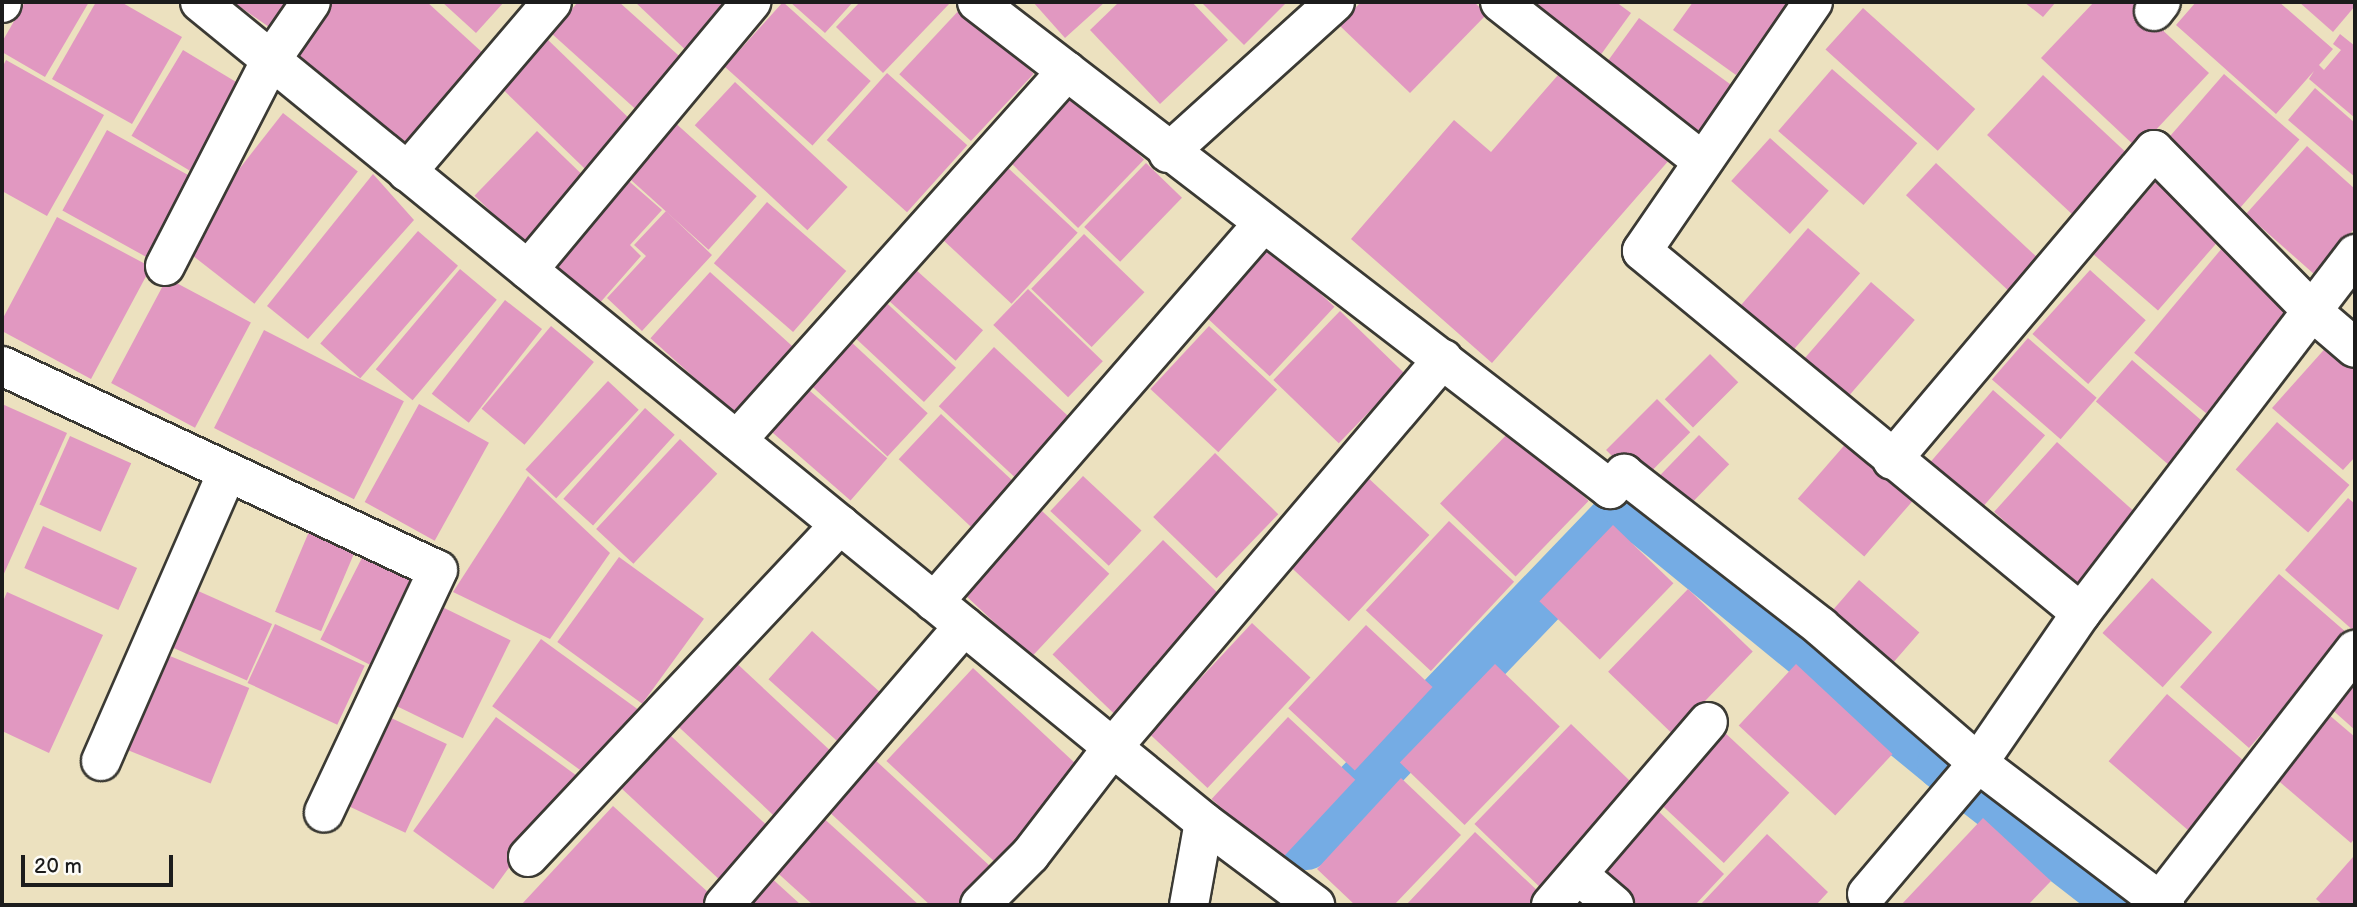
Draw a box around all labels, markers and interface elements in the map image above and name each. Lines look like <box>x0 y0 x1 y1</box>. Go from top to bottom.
scale bar <box>24 841 177 885</box>
text: 20 m <box>34 854 82 879</box>

